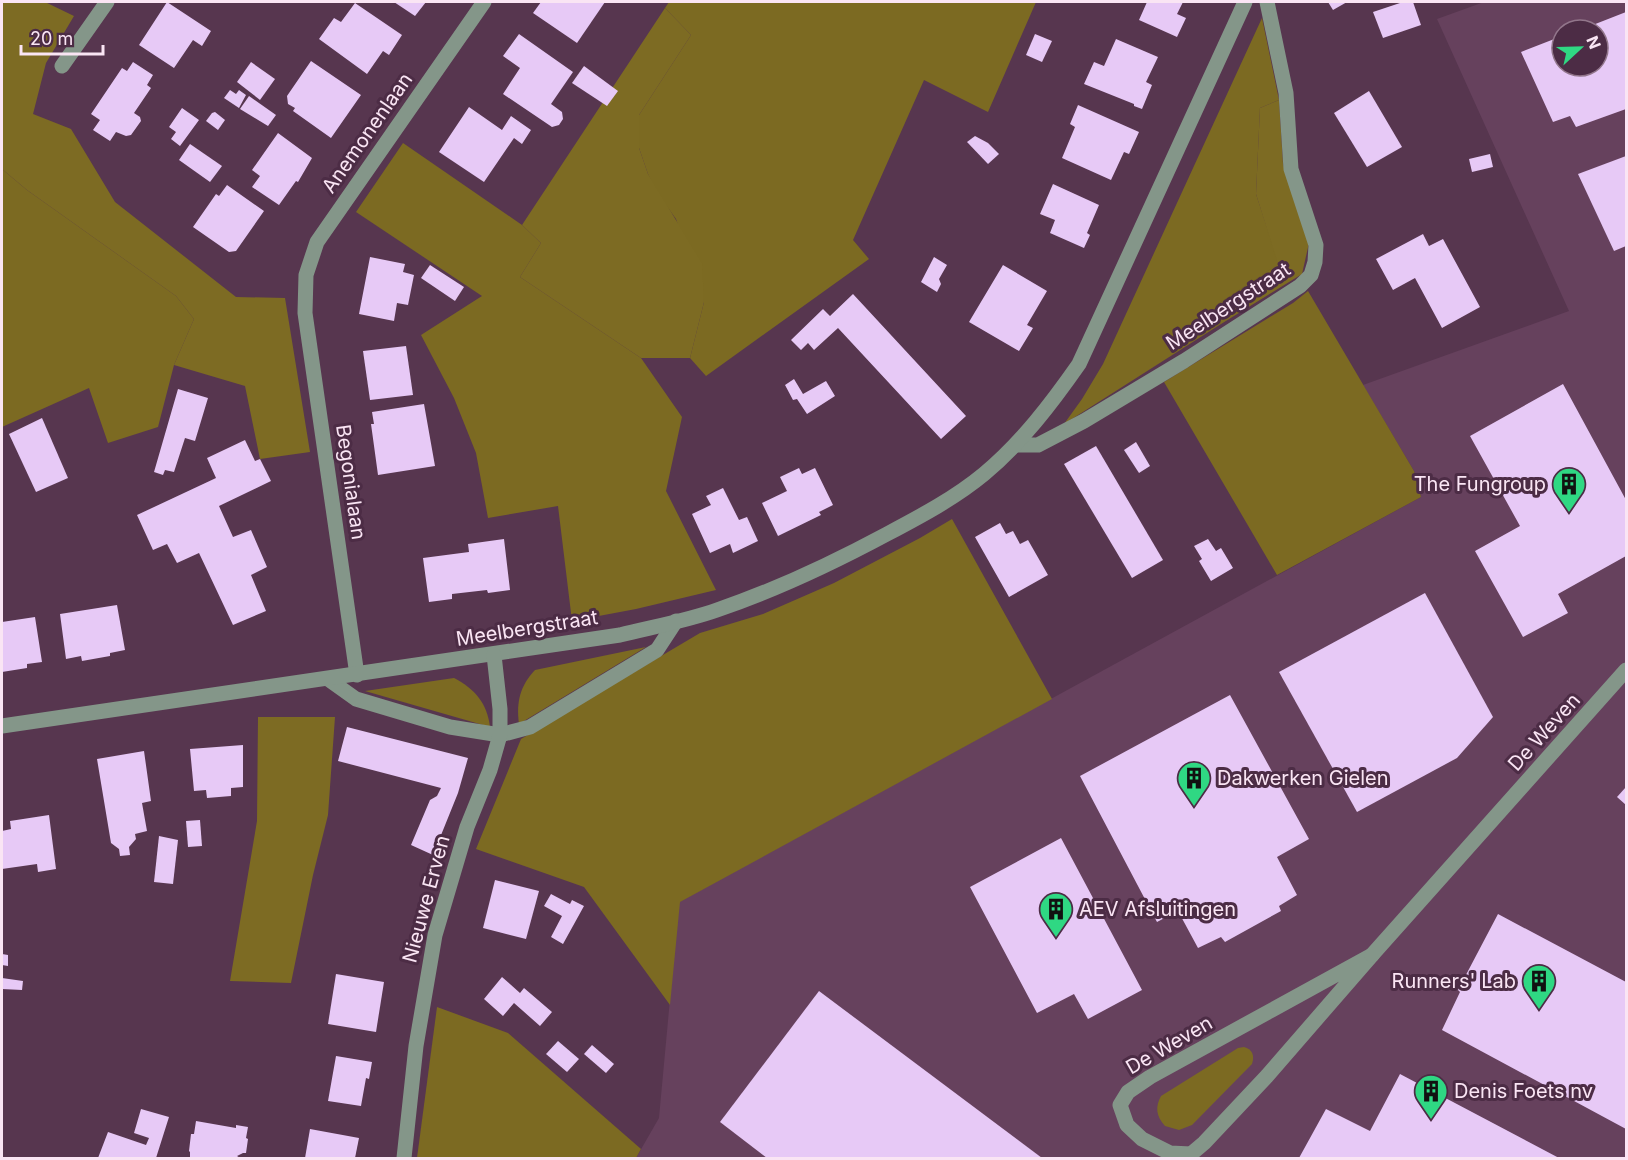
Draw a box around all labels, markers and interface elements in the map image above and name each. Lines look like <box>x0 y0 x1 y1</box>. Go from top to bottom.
scale bar <box>21 18 104 56</box>
north arrow <box>1550 18 1610 78</box>
text: 20 m <box>30 28 73 49</box>
text: N <box>1582 33 1605 52</box>
street label: Anemonenlaan <box>317 68 417 198</box>
street label: Meelbergstraat <box>1161 257 1295 355</box>
street label: Begonialaan <box>331 423 371 541</box>
building icon: The Fungroup <box>1551 466 1587 513</box>
place label: The Fungroup <box>1414 472 1546 496</box>
street label: Meelbergstraat <box>454 605 600 651</box>
street label: De Weven <box>1503 688 1585 776</box>
building icon: Dakwerken Gielen <box>1176 760 1212 807</box>
place label: Dakwerken Gielen <box>1217 766 1389 790</box>
street label: Nieuwe Erven <box>397 833 455 965</box>
building icon: AEV Afsluitingen <box>1038 891 1074 938</box>
place label: AEV Afsluitingen <box>1079 897 1236 921</box>
building icon: Runners' Lab <box>1521 963 1557 1010</box>
place label: Runners' Lab <box>1392 969 1516 993</box>
street label: De Weven <box>1121 1011 1217 1079</box>
building icon: Denis Foets nv <box>1413 1073 1449 1120</box>
place label: Denis Foets nv <box>1454 1079 1593 1103</box>

